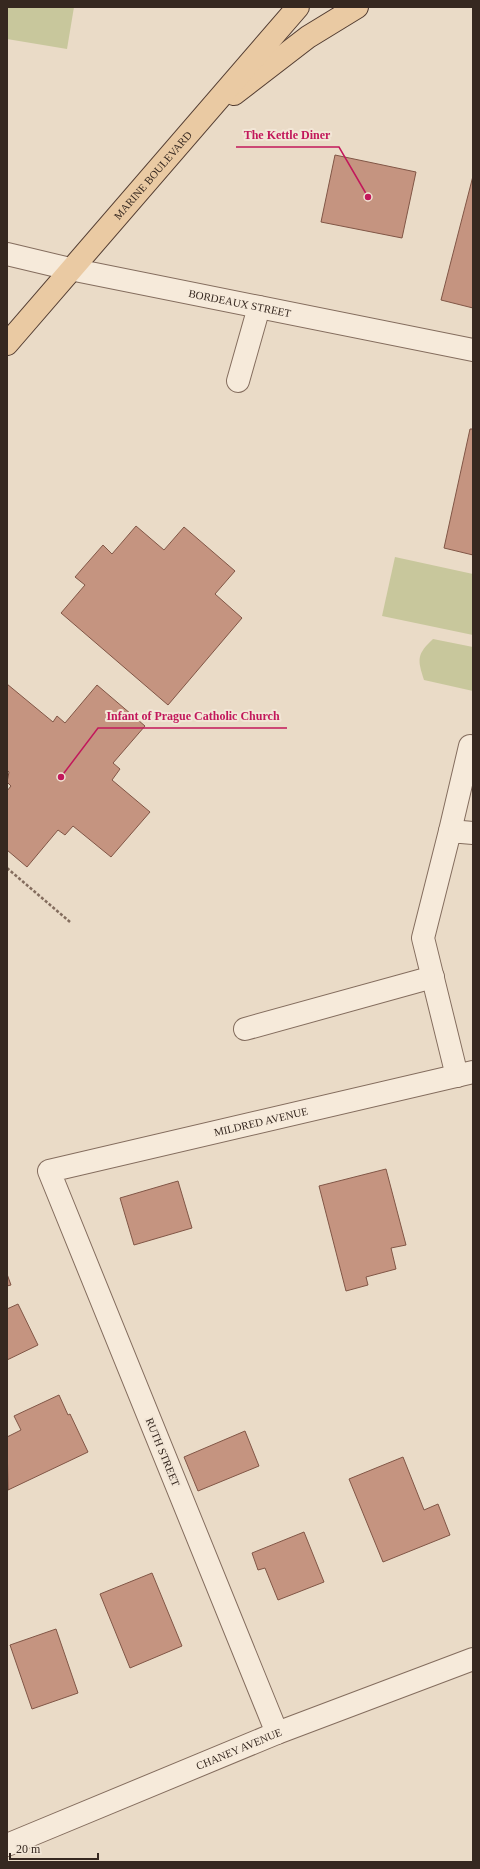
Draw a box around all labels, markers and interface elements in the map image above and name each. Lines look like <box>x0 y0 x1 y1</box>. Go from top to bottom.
callout: The Kettle Diner <box>236 123 339 147</box>
text: The Kettle Diner <box>244 128 331 142</box>
street label: MARINE BOULEVARD <box>111 129 194 222</box>
street label: BORDEAUX STREET <box>188 287 292 319</box>
callout: Infant of Prague Catholic Church <box>98 704 287 728</box>
text: Infant of Prague Catholic Church <box>106 709 280 723</box>
street label: MILDRED AVENUE <box>213 1105 309 1138</box>
street label: RUTH STREET <box>144 1416 182 1488</box>
street label: CHANEY AVENUE <box>194 1726 284 1772</box>
scale bar <box>10 1835 98 1861</box>
text: 20 m <box>16 1842 41 1856</box>

